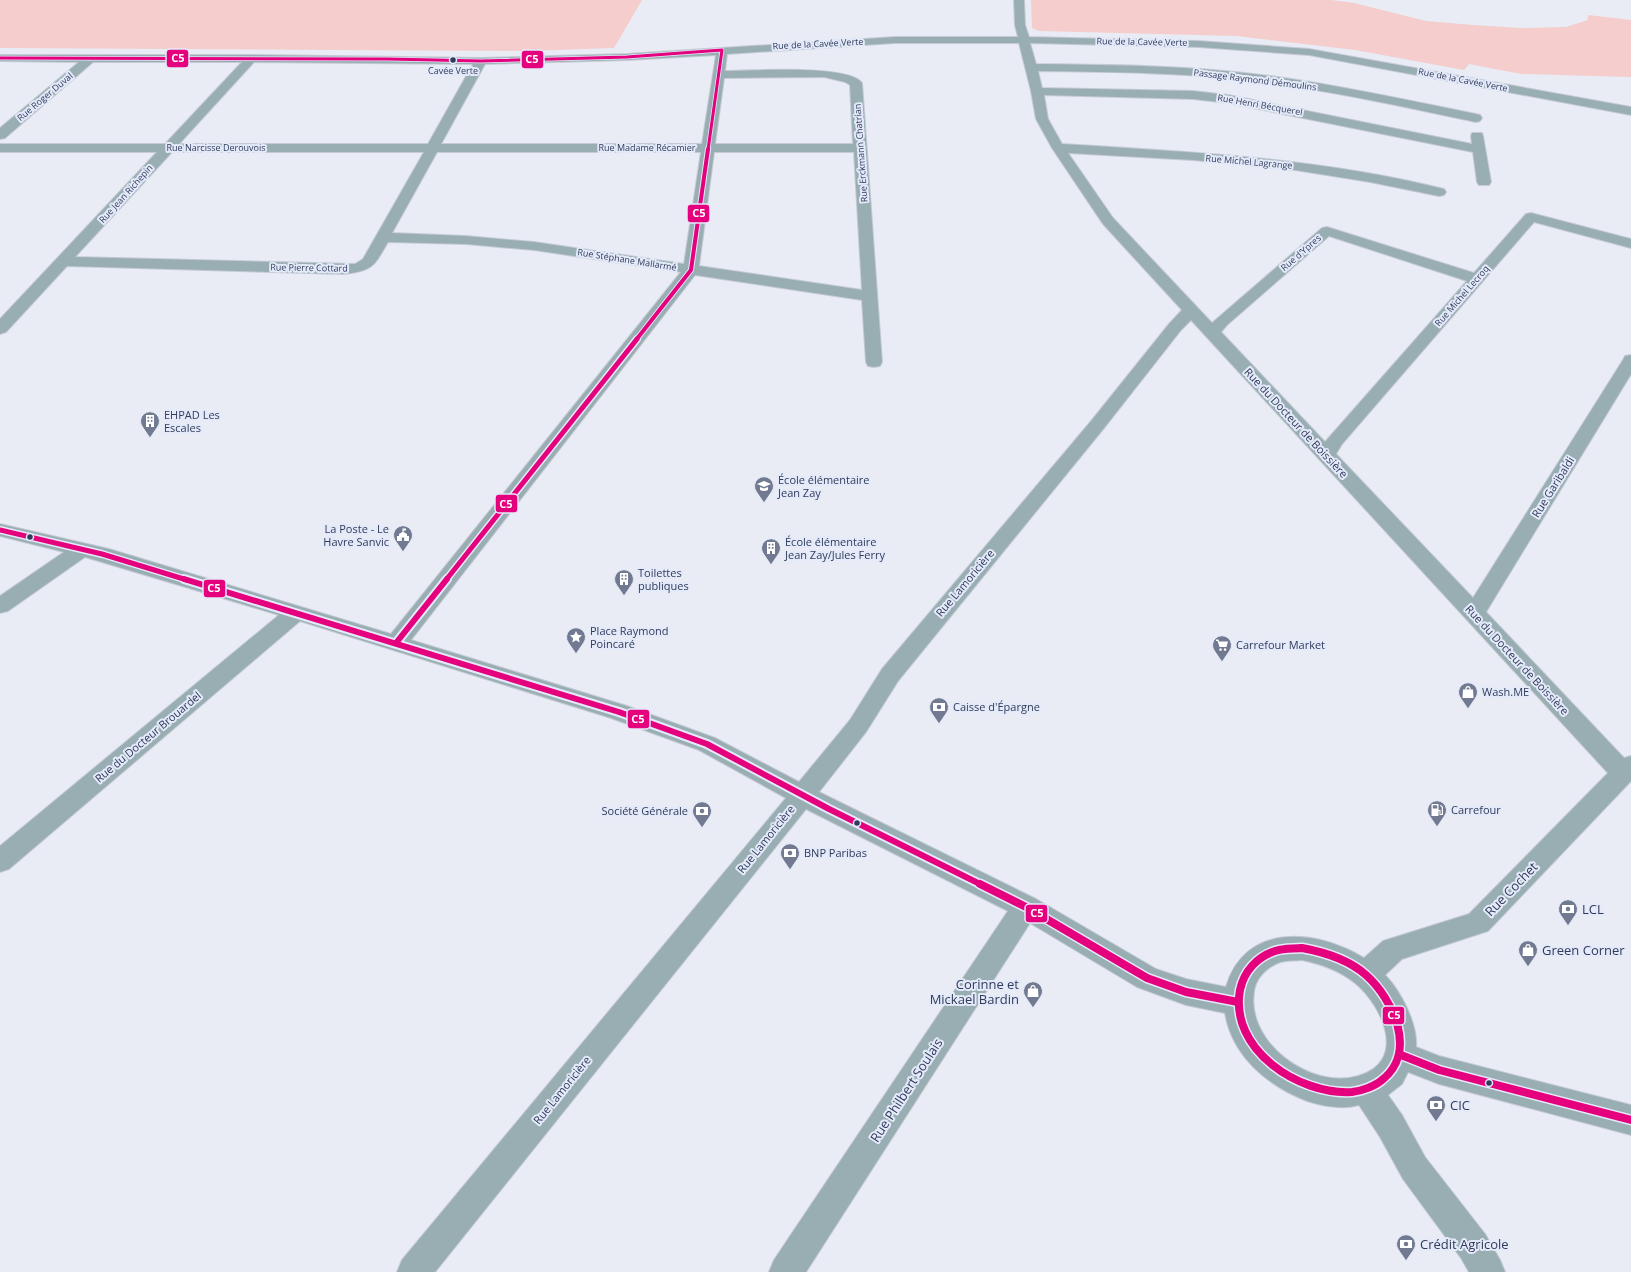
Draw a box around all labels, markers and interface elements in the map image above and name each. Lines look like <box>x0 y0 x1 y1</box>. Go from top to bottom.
street label: Rue de la Cavée Verte <box>1096 34 1188 49</box>
street label: Rue de la Cavée Verte <box>772 35 864 52</box>
line badge: C5 <box>166 49 189 68</box>
text: C5 <box>171 50 185 65</box>
line badge: C5 <box>521 50 544 69</box>
text: C5 <box>525 51 539 66</box>
marker: Cavée Verte <box>448 55 458 65</box>
place label: Cavée Verte <box>428 64 478 77</box>
street label: Rue de la Cavée Verte <box>1417 64 1509 95</box>
street label: Passage Raymond Démoulins <box>1193 66 1317 93</box>
street label: Rue Roger Duval <box>14 69 75 124</box>
street label: Rue Henri Bécquerel <box>1216 91 1304 118</box>
street label: Rue Erckmann Chatrian <box>851 103 870 203</box>
street label: Rue Narcisse Derouvois <box>166 141 266 154</box>
street label: Rue Madame Récamier <box>598 141 696 154</box>
street label: Rue Michel Lagrange <box>1205 151 1293 172</box>
street label: Rue Jean Richepin <box>96 162 155 226</box>
line badge: C5 <box>687 204 710 223</box>
text: C5 <box>692 205 706 220</box>
street label: Rue d'Ypres <box>1278 231 1324 274</box>
street label: Rue Stéphane Mallarmé <box>577 245 678 274</box>
street label: Rue Pierre Cottard <box>270 260 348 275</box>
street label: Rue Michel Lecroq <box>1431 262 1492 329</box>
street label: Rue du Docteur de Boissière <box>1241 364 1351 481</box>
place label: EHPAD Les Escales <box>164 407 220 435</box>
building icon: EHPAD Les Escales <box>139 410 161 438</box>
street label: Rue Garibaldi <box>1528 453 1577 520</box>
place label: École élémentaire Jean Zay <box>777 472 870 500</box>
school or university icon: École élémentaire Jean Zay <box>753 475 775 503</box>
line badge: C5 <box>495 494 518 513</box>
text: C5 <box>499 496 513 511</box>
place label: La Poste - Le Havre Sanvic <box>323 521 389 549</box>
public building icon: La Poste - Le Havre Sanvic <box>392 524 414 552</box>
unlabelled marker <box>25 532 35 542</box>
place label: École élémentaire Jean Zay/Jules Ferry <box>784 534 885 562</box>
building icon: École élémentaire Jean Zay/Jules Ferry <box>760 537 782 565</box>
street label: Rue Lamoricière <box>932 546 997 619</box>
place label: Toilettes publiques <box>638 565 689 593</box>
building icon: Toilettes publiques <box>613 568 635 596</box>
line badge: C5 <box>203 579 226 598</box>
text: C5 <box>207 580 221 595</box>
street label: Rue du Docteur de Boissière <box>1462 601 1572 718</box>
place label: Place Raymond Poincaré <box>590 623 669 651</box>
place icon: Place Raymond Poincaré <box>565 626 587 654</box>
supermarket icon: Carrefour Market <box>1211 634 1233 662</box>
place label: Carrefour Market <box>1236 637 1325 652</box>
shop icon: Wash.ME <box>1457 681 1479 709</box>
place label: Wash.ME <box>1482 684 1529 699</box>
street label: Rue du Docteur Brouardel <box>91 688 204 786</box>
bank icon: Caisse d'Épargne <box>928 696 950 724</box>
place label: Caisse d'Épargne <box>953 699 1040 714</box>
line badge: C5 <box>627 709 650 729</box>
text: C5 <box>631 711 645 726</box>
fuel station icon: Carrefour <box>1426 799 1448 827</box>
bank icon: Société Générale <box>691 800 713 828</box>
street label: Rue Lamoricière <box>734 802 798 876</box>
place label: Carrefour <box>1451 802 1501 817</box>
place label: Société Générale <box>602 803 688 818</box>
unlabelled marker <box>852 818 862 828</box>
bank icon: BNP Paribas <box>779 842 801 870</box>
place label: BNP Paribas <box>804 845 867 860</box>
street label: Rue Cochet <box>1481 858 1542 920</box>
bank icon: LCL <box>1557 898 1579 926</box>
place label: LCL <box>1582 900 1604 918</box>
line badge: C5 <box>1025 904 1048 923</box>
text: C5 <box>1030 905 1044 920</box>
shop icon: Green Corner <box>1517 939 1539 967</box>
place label: Green Corner <box>1542 941 1625 959</box>
place label: Corinne et Mickael Bardin <box>930 975 1019 1008</box>
shop icon: Corinne et Mickael Bardin <box>1022 980 1044 1008</box>
line badge: C5 <box>1382 1006 1405 1025</box>
text: C5 <box>1387 1007 1401 1022</box>
street label: Rue Philbert Soulais <box>866 1035 946 1145</box>
street label: Rue Lamoricière <box>530 1053 594 1127</box>
unlabelled marker <box>1484 1078 1494 1088</box>
bank icon: CIC <box>1425 1094 1447 1122</box>
place label: CIC <box>1450 1096 1470 1114</box>
bank icon: Crédit Agricole <box>1395 1233 1417 1261</box>
place label: Crédit Agricole <box>1420 1235 1509 1253</box>

